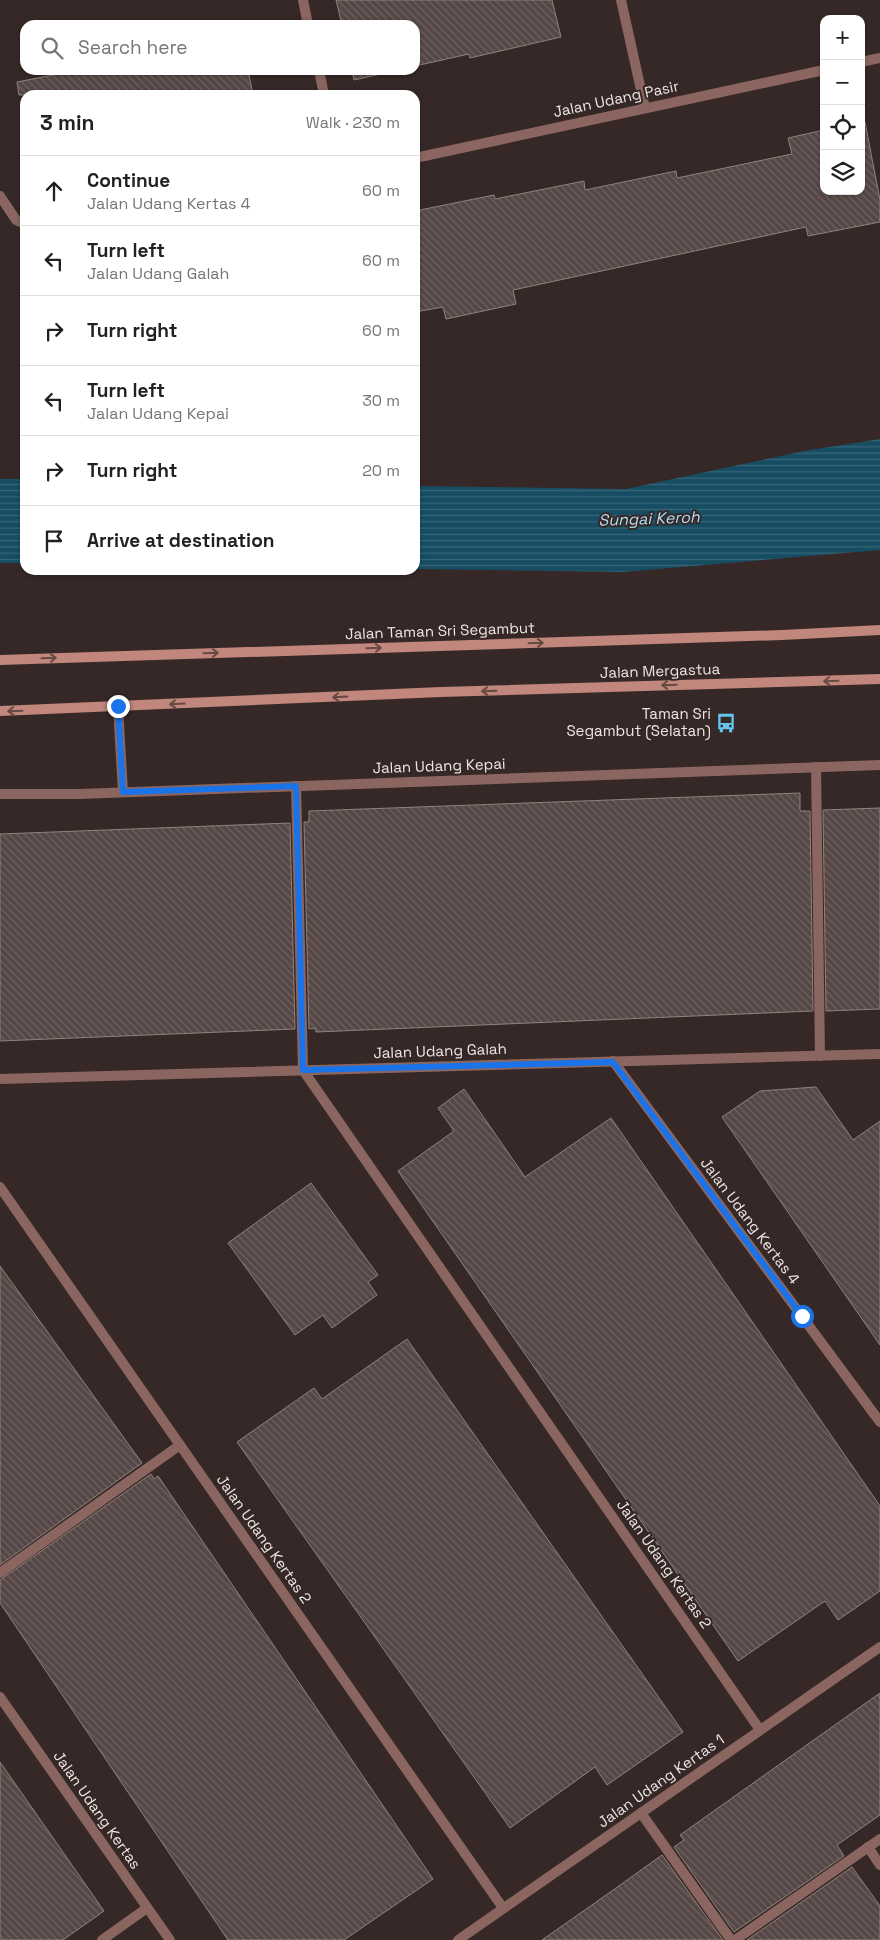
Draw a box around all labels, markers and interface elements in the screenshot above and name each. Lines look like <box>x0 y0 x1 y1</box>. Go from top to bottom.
map controls <box>820 15 865 195</box>
button: + <box>820 15 865 60</box>
search box <box>20 20 420 75</box>
icon: search <box>38 34 66 62</box>
text: Search here <box>78 35 188 60</box>
button: − <box>820 60 865 105</box>
street label: Jalan Udang Pasir <box>551 76 681 121</box>
button: locate <box>820 105 865 150</box>
text: 3 min <box>40 109 95 136</box>
text: Walk · 230 m <box>306 112 400 133</box>
button: layers <box>820 150 865 195</box>
text: Continue <box>87 168 170 193</box>
icon: ahead <box>40 177 68 205</box>
text: 60 m <box>362 180 400 201</box>
text: Jalan Udang Kertas 4 <box>87 193 251 214</box>
text: Turn left <box>87 238 165 263</box>
icon: left <box>40 247 68 275</box>
text: 60 m <box>362 250 400 271</box>
text: Jalan Udang Galah <box>87 263 229 284</box>
icon: right <box>40 317 68 345</box>
text: Turn right <box>87 318 177 343</box>
text: 60 m <box>362 320 400 341</box>
text: Turn left <box>87 378 165 403</box>
icon: left <box>40 387 68 415</box>
text: 30 m <box>362 390 400 411</box>
text: Jalan Udang Kepai <box>87 403 229 424</box>
icon: right <box>40 457 68 485</box>
text: Turn right <box>87 458 177 483</box>
text: 20 m <box>362 460 400 481</box>
water label: Sungai Keroh <box>598 506 701 531</box>
icon: arrive <box>40 527 68 555</box>
text: Arrive at destination <box>87 528 275 553</box>
street label: Jalan Taman Sri Segambut <box>345 618 535 643</box>
one-way arrow <box>528 638 544 647</box>
one-way arrow <box>365 643 381 652</box>
one-way arrow <box>202 648 219 658</box>
one-way arrow <box>40 653 56 663</box>
street label: Jalan Mergastua <box>599 659 721 682</box>
one-way arrow <box>824 676 840 685</box>
one-way arrow <box>661 681 677 690</box>
one-way arrow <box>481 686 497 695</box>
one-way arrow <box>332 692 348 701</box>
route end <box>107 695 130 718</box>
one-way arrow <box>170 699 186 708</box>
place label: Taman Sri Segambut (Selatan) <box>566 704 711 741</box>
one-way arrow <box>7 706 23 715</box>
bus stop icon: Taman Sri Segambut (Selatan) <box>715 712 737 734</box>
street label: Jalan Udang Kepai <box>372 754 506 777</box>
street label: Jalan Udang Galah <box>373 1039 507 1062</box>
street label: Jalan Udang Kertas 4 <box>697 1154 804 1288</box>
route start <box>791 1305 814 1328</box>
street label: Jalan Udang Kertas 2 <box>213 1471 316 1607</box>
street label: Jalan Udang Kertas 2 <box>613 1496 716 1632</box>
street label: Jalan Udang Kertas 1 <box>594 1730 728 1831</box>
street label: Jalan Udang Kertas <box>49 1747 145 1873</box>

